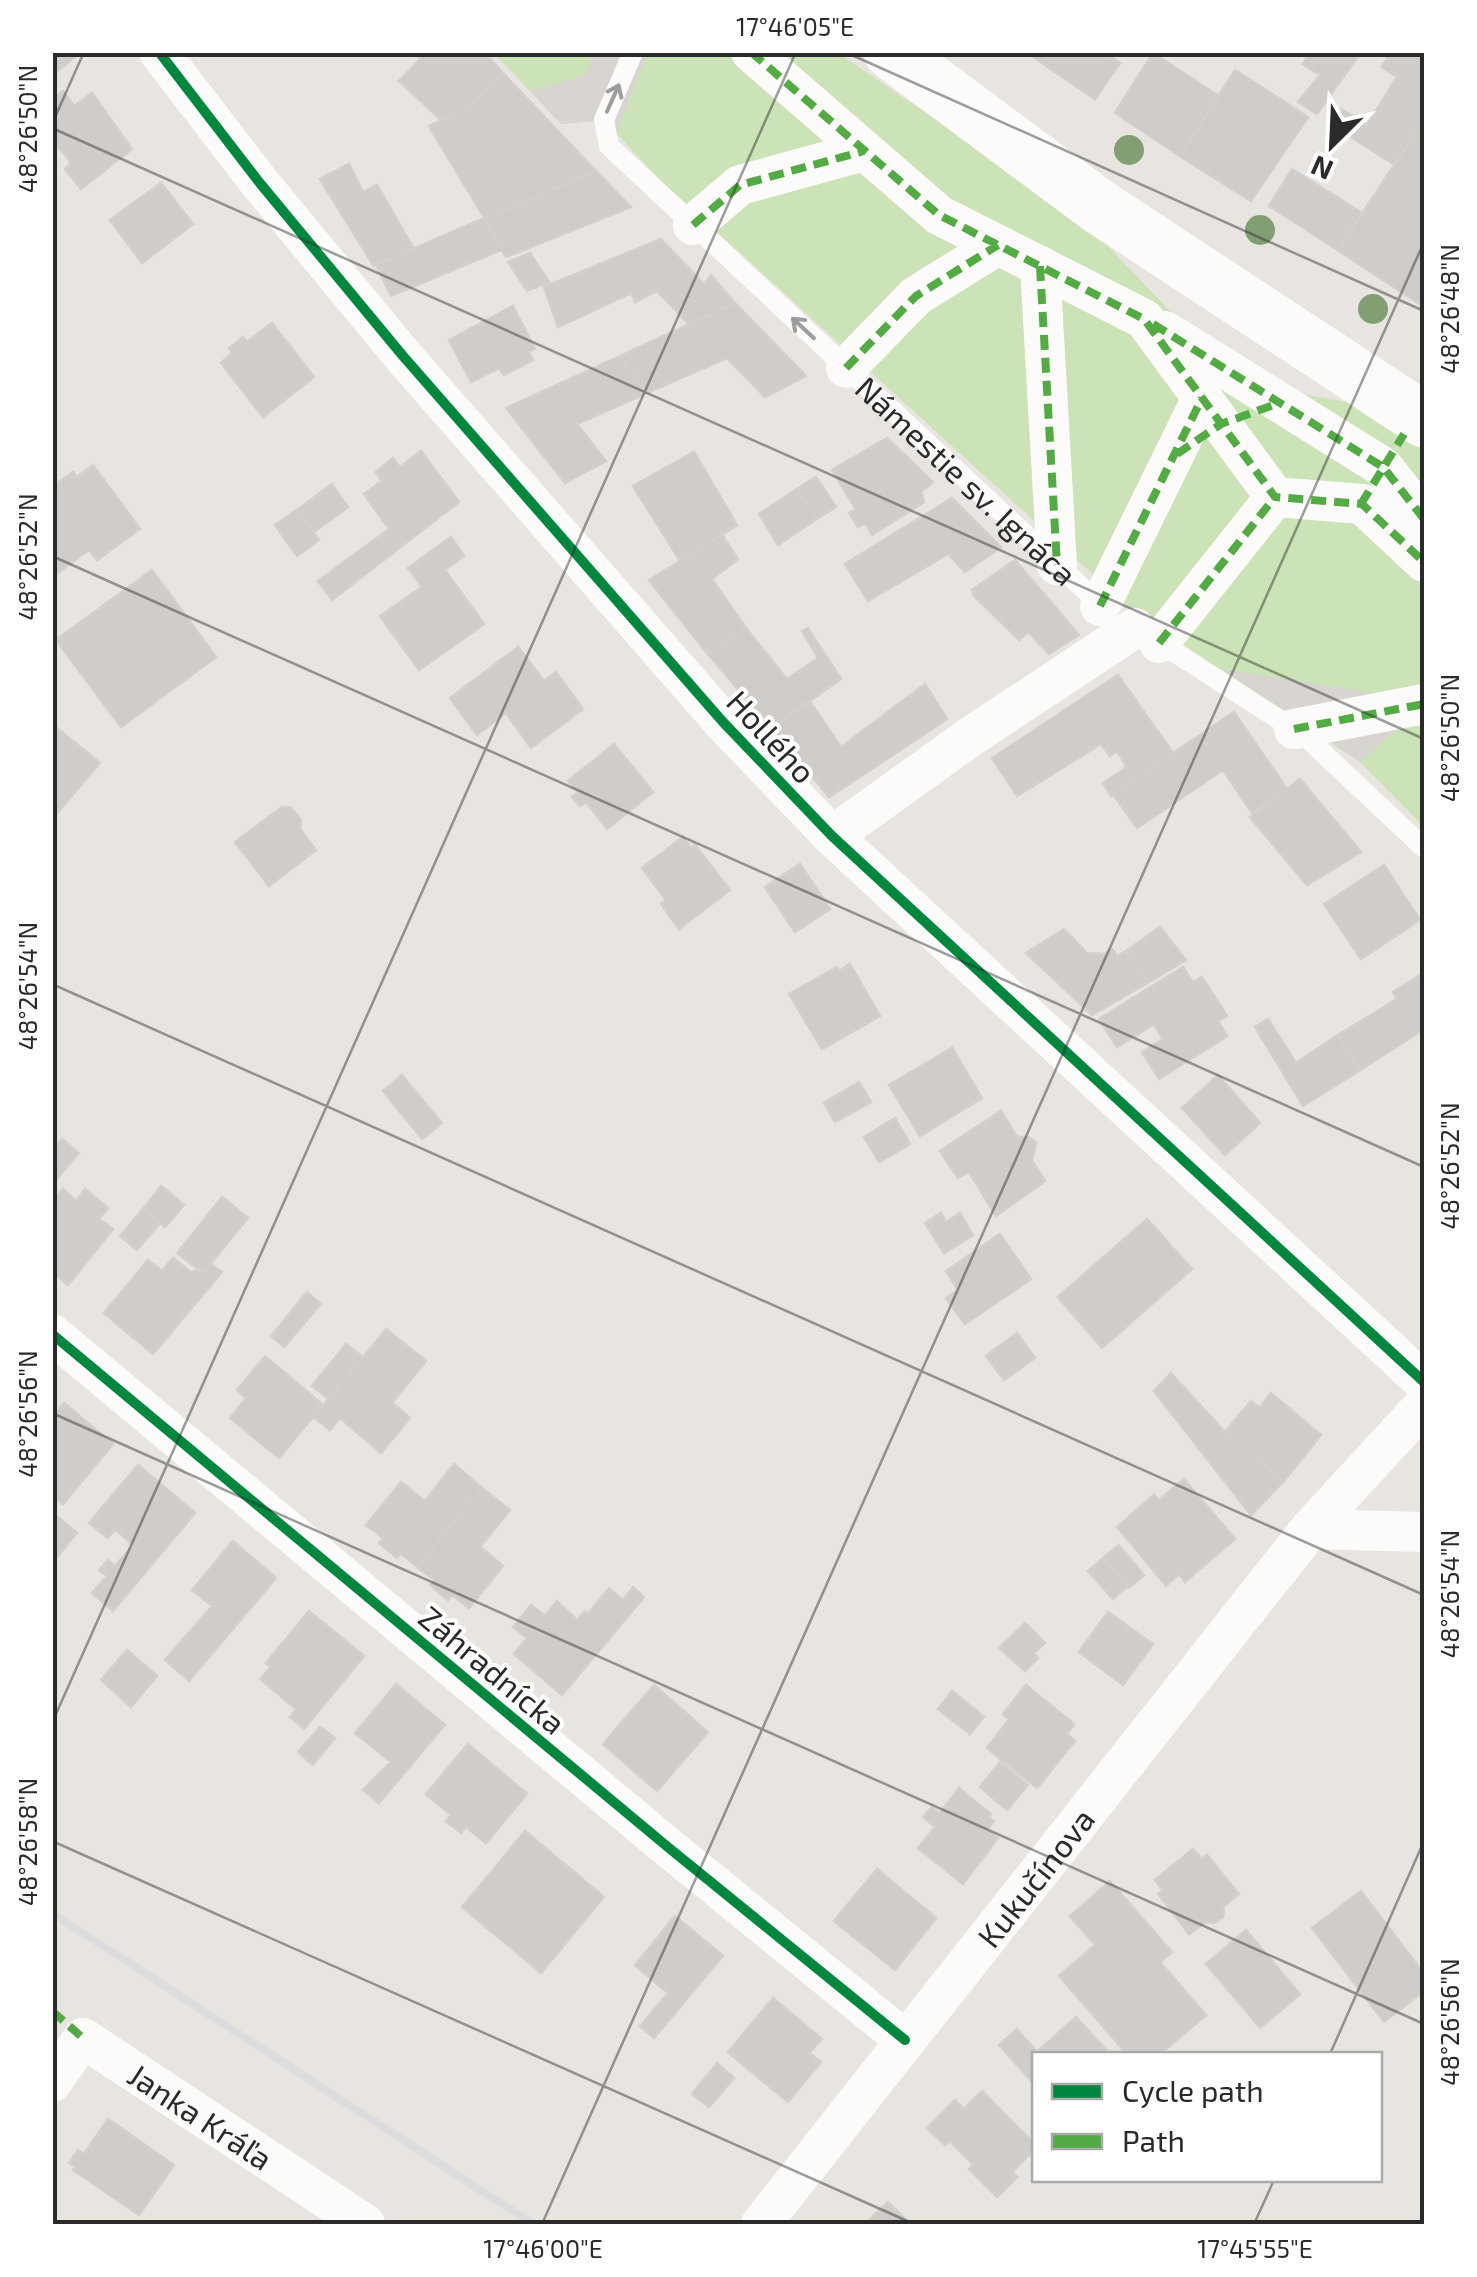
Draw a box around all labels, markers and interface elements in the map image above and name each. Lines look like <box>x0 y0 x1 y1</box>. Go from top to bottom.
text: 17°46'05"E <box>736 11 854 41</box>
text: 48°26'50"N <box>12 65 42 193</box>
one-way arrow <box>605 83 623 114</box>
north arrow <box>1282 95 1382 195</box>
text: N <box>1305 149 1338 188</box>
text: 48°26'48"N <box>1434 244 1464 374</box>
one-way arrow <box>792 316 816 340</box>
street label: Námestie sv. Ignáca <box>849 368 1085 592</box>
text: 48°26'52"N <box>12 493 42 621</box>
text: 48°26'50"N <box>1434 674 1464 802</box>
street label: Hollého <box>720 682 824 790</box>
text: 48°26'54"N <box>12 922 42 1050</box>
text: 48°26'52"N <box>1434 1102 1464 1230</box>
text: 48°26'56"N <box>12 1350 42 1478</box>
text: 48°26'54"N <box>1434 1530 1464 1658</box>
street label: Záhradnícka <box>412 1597 574 1741</box>
text: 48°26'58"N <box>12 1778 42 1906</box>
street label: Kukučínova <box>969 1800 1101 1954</box>
text: 48°26'56"N <box>1434 1958 1464 2086</box>
legend <box>1032 2052 1382 2182</box>
street label: Janka Kráľa <box>122 2055 280 2177</box>
text: Cycle path <box>1122 2072 1264 2108</box>
text: Path <box>1122 2122 1185 2158</box>
text: 17°46'00"E <box>483 2233 603 2263</box>
text: 17°45'55"E <box>1197 2233 1313 2263</box>

